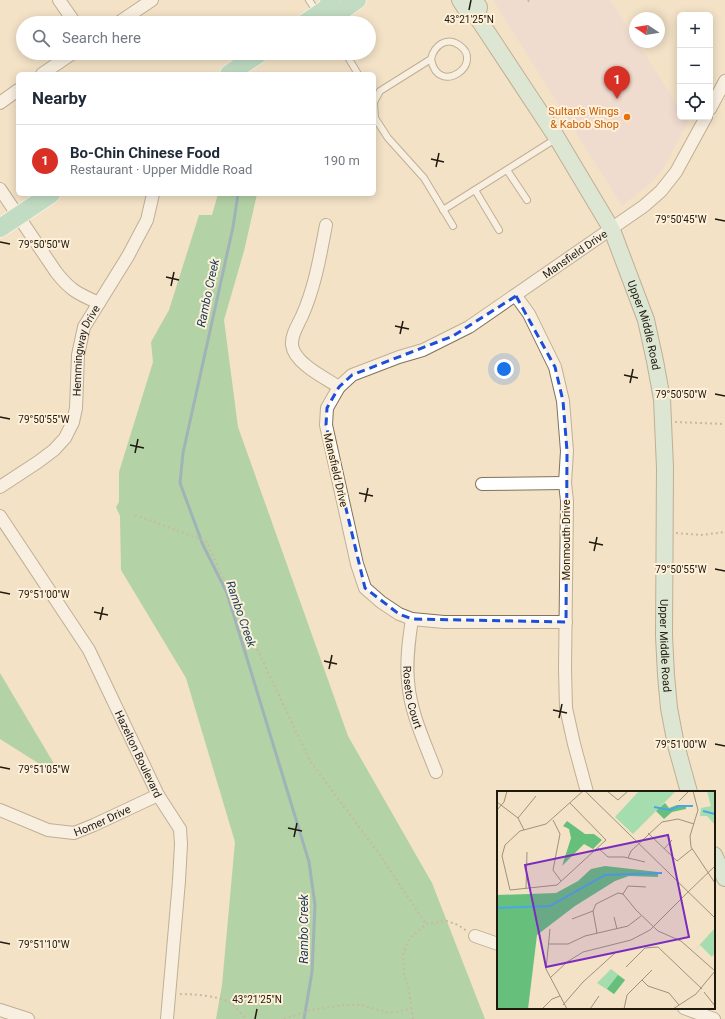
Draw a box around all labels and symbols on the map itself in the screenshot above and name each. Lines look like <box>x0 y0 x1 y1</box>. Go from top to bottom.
north arrow <box>629 12 665 48</box>
text: 43°21'25"N <box>444 14 494 25</box>
pin: 1 <box>604 66 630 99</box>
place label: Sultan's Wings & Kabob Shop <box>548 105 619 131</box>
marker: Sultan's Wings & Kabob Shop <box>622 112 632 122</box>
text: 79°50'45"W <box>655 214 707 225</box>
street label: Mansfield Drive <box>540 227 610 281</box>
text: 79°50'50"W <box>18 239 70 250</box>
water label: Rambo Creek <box>194 256 222 328</box>
street label: Upper Middle Road <box>625 278 663 371</box>
street label: Hemmingway Drive <box>70 303 103 397</box>
your location <box>494 359 514 379</box>
text: 79°50'50"W <box>655 389 707 400</box>
text: 79°50'55"W <box>18 414 70 425</box>
street label: Mansfield Drive <box>321 432 350 509</box>
street label: Monmouth Drive <box>560 499 573 581</box>
text: 79°50'55"W <box>655 564 707 575</box>
water label: Rambo Creek <box>223 579 259 650</box>
text: 79°51'00"W <box>18 589 70 600</box>
street label: Upper Middle Road <box>657 599 674 693</box>
street label: Roseto Court <box>400 666 425 731</box>
street label: Hazelton Boulevard <box>112 708 164 800</box>
text: 79°51'00"W <box>655 739 707 750</box>
text: 79°51'05"W <box>18 764 70 775</box>
inset map <box>497 791 715 1009</box>
street label: Homer Drive <box>72 803 133 839</box>
water label: Rambo Creek <box>297 893 311 964</box>
text: 79°51'10"W <box>18 939 70 950</box>
text: 43°21'25"N <box>232 994 282 1005</box>

